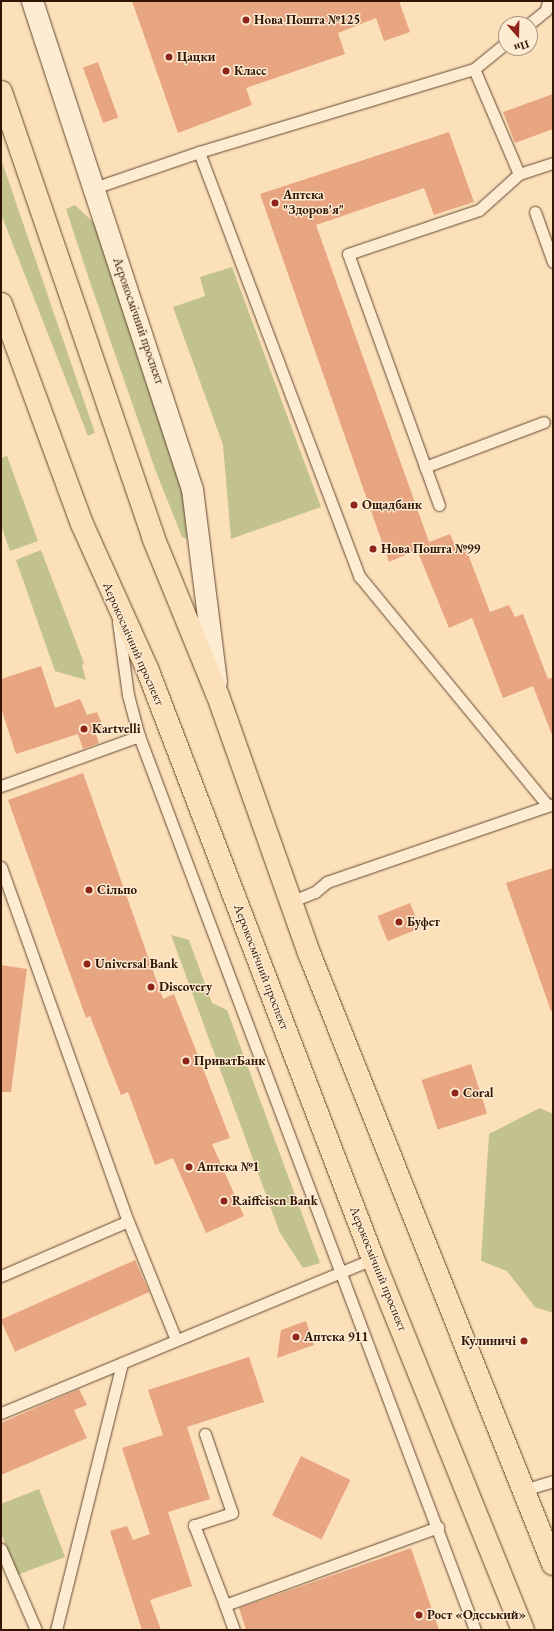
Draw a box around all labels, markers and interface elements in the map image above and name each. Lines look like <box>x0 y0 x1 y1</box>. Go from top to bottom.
place label: Нова Пошта №125 <box>254 12 360 28</box>
marker: Нова Пошта №125 <box>241 15 251 25</box>
north arrow <box>498 16 538 56</box>
text: Пн <box>512 37 531 55</box>
place label: Цацки <box>177 49 215 65</box>
marker: Цацки <box>164 52 174 62</box>
place label: Класс <box>234 63 267 79</box>
marker: Класс <box>221 66 231 76</box>
place label: Аптека "Здоров'я" <box>283 188 344 219</box>
marker: Аптека "Здоров'я" <box>270 198 280 208</box>
street label: Аерокосмічний проспект <box>109 256 167 386</box>
place label: Ощадбанк <box>362 497 422 513</box>
marker: Ощадбанк <box>349 500 359 510</box>
place label: Нова Пошта №99 <box>381 541 480 557</box>
marker: Нова Пошта №99 <box>368 544 378 554</box>
street label: Аерокосмічний проспект <box>99 580 167 708</box>
place label: Kartvelli <box>92 721 141 737</box>
marker: Kartvelli <box>79 724 89 734</box>
place label: Сільпо <box>97 882 137 898</box>
marker: Сільпо <box>84 885 94 895</box>
street label: Аерокосмічний проспект <box>230 902 292 1032</box>
place label: Буфет <box>407 914 440 930</box>
marker: Буфет <box>394 917 404 927</box>
place label: Universal Bank <box>95 956 178 972</box>
marker: Universal Bank <box>82 959 92 969</box>
place label: Discovery <box>159 979 212 995</box>
marker: Discovery <box>146 982 156 992</box>
place label: ПриватБанк <box>194 1053 265 1069</box>
marker: ПриватБанк <box>181 1056 191 1066</box>
place label: Coral <box>463 1085 494 1101</box>
marker: Coral <box>450 1088 460 1098</box>
place label: Аптека №1 <box>197 1159 259 1175</box>
marker: Аптека №1 <box>184 1162 194 1172</box>
place label: Raiffeisen Bank <box>232 1193 318 1209</box>
marker: Raiffeisen Bank <box>219 1196 229 1206</box>
street label: Аерокосмічний проспект <box>346 1204 410 1334</box>
place label: Аптека 911 <box>304 1329 368 1345</box>
marker: Аптека 911 <box>291 1332 301 1342</box>
place label: Кулиничі <box>461 1333 516 1349</box>
marker: Кулиничі <box>519 1336 529 1346</box>
place label: Рост «Одеський» <box>427 1607 526 1623</box>
marker: Рост «Одеський» <box>414 1610 424 1620</box>

